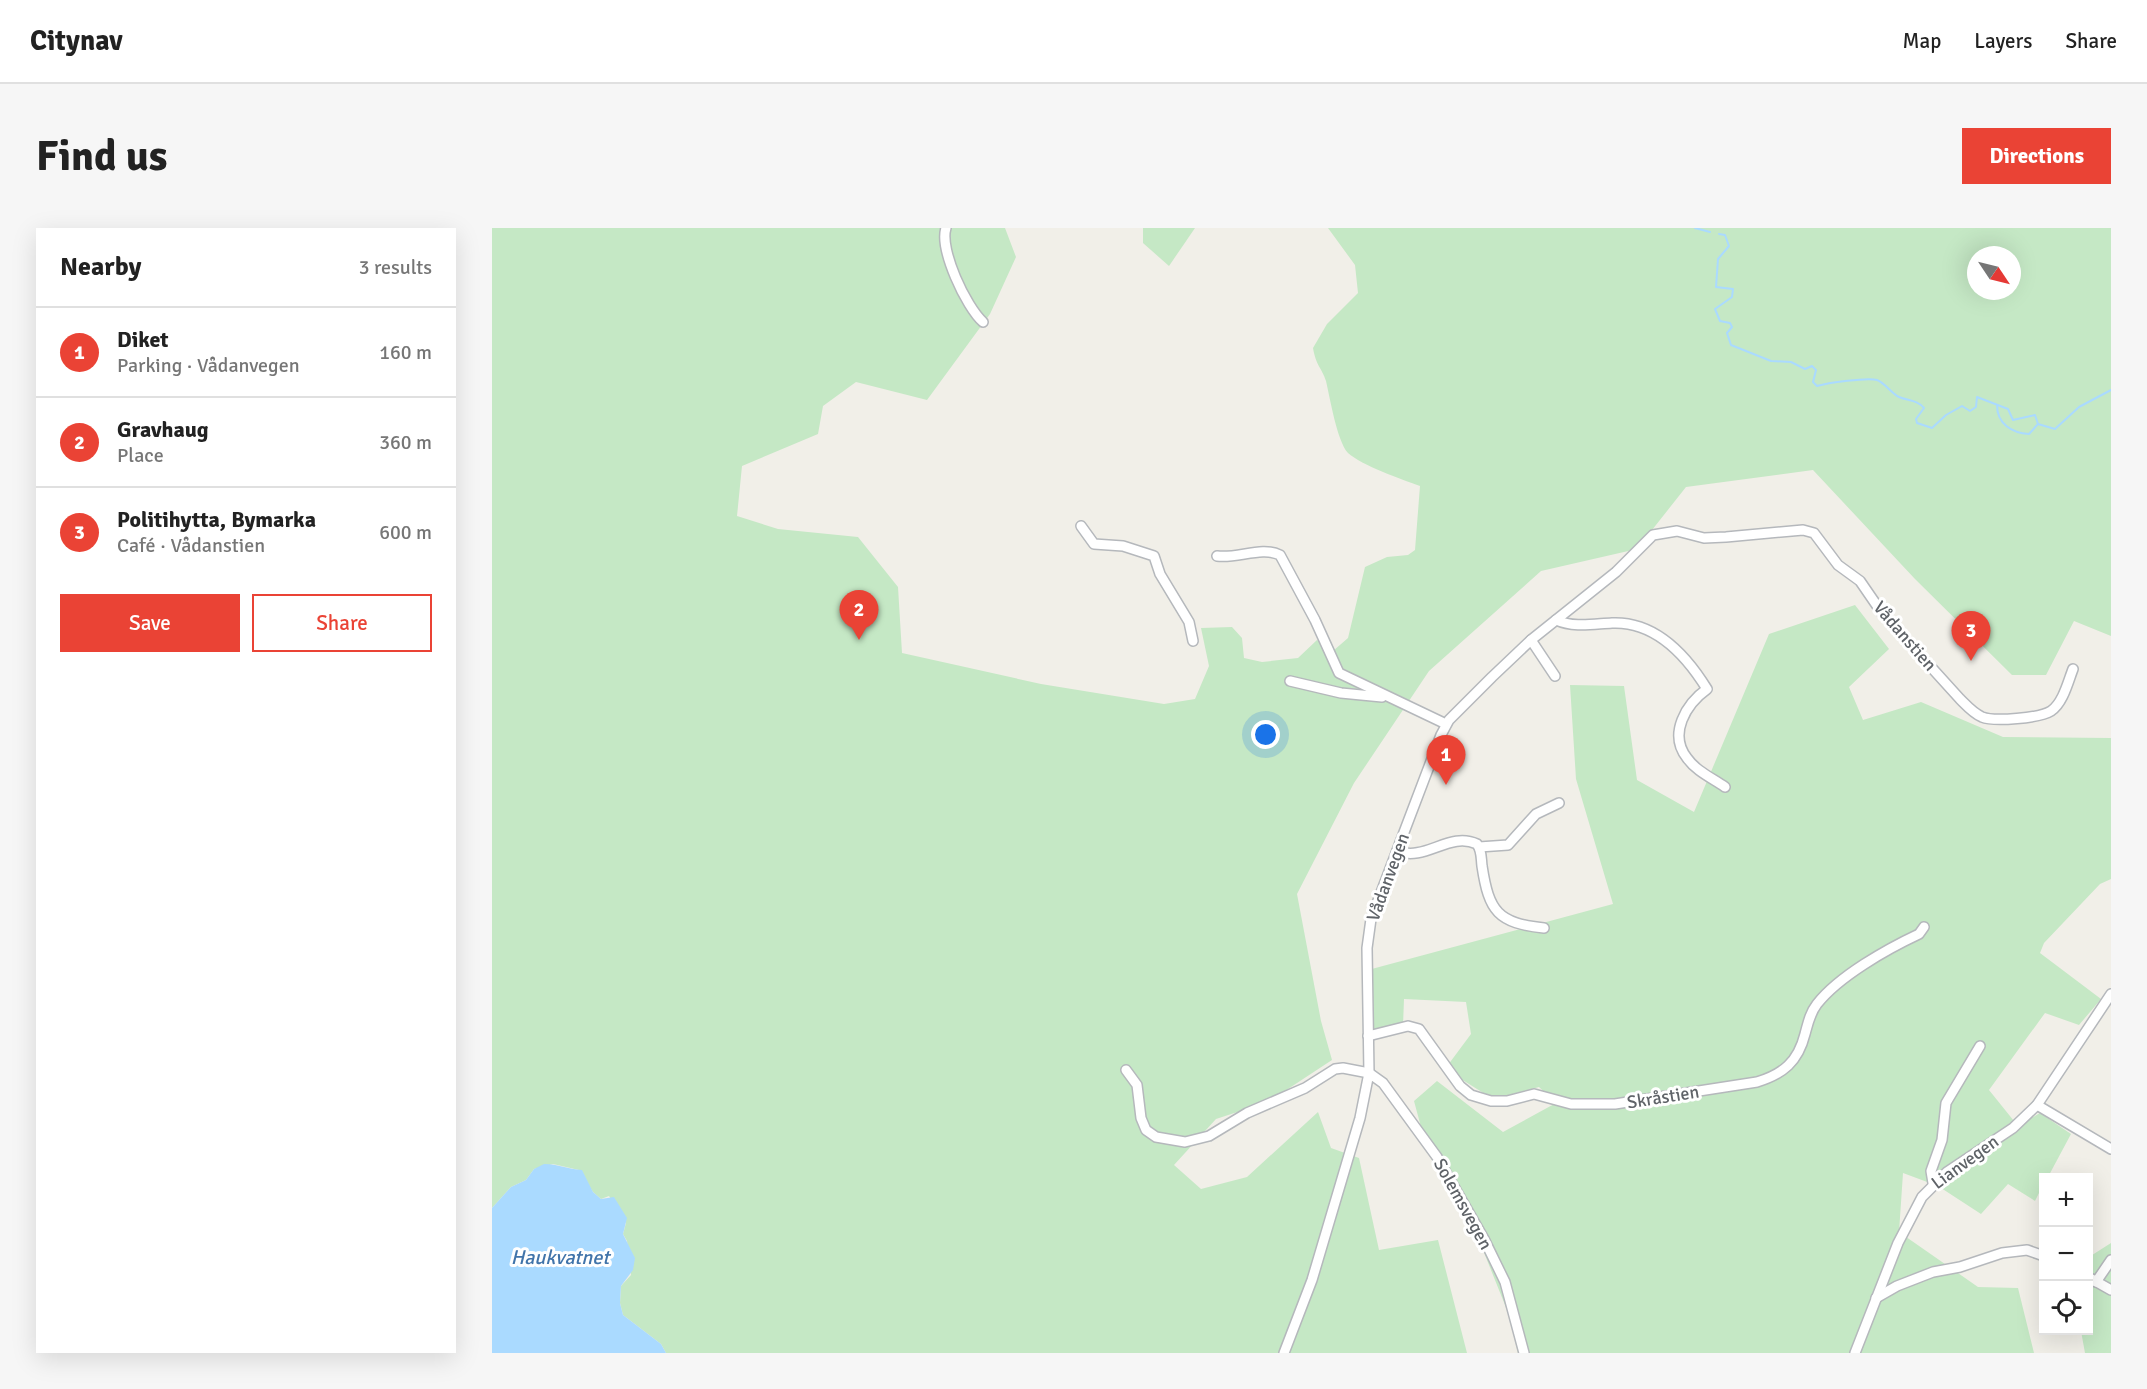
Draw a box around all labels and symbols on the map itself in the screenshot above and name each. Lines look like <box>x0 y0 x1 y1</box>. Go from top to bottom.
north arrow <box>1967 246 2021 300</box>
pin: 2 <box>840 590 878 640</box>
street label: Vådanstien <box>1869 597 1941 675</box>
pin: 3 <box>1952 612 1990 661</box>
your location <box>1251 720 1280 749</box>
pin: 1 <box>1426 736 1466 785</box>
street label: Vådanvegen <box>1362 830 1414 924</box>
street label: Skråstien <box>1625 1080 1701 1114</box>
street label: Lianvegen <box>1927 1130 2003 1194</box>
street label: Solemsvegen <box>1429 1155 1497 1253</box>
water label: Haukvatnet <box>511 1245 611 1270</box>

